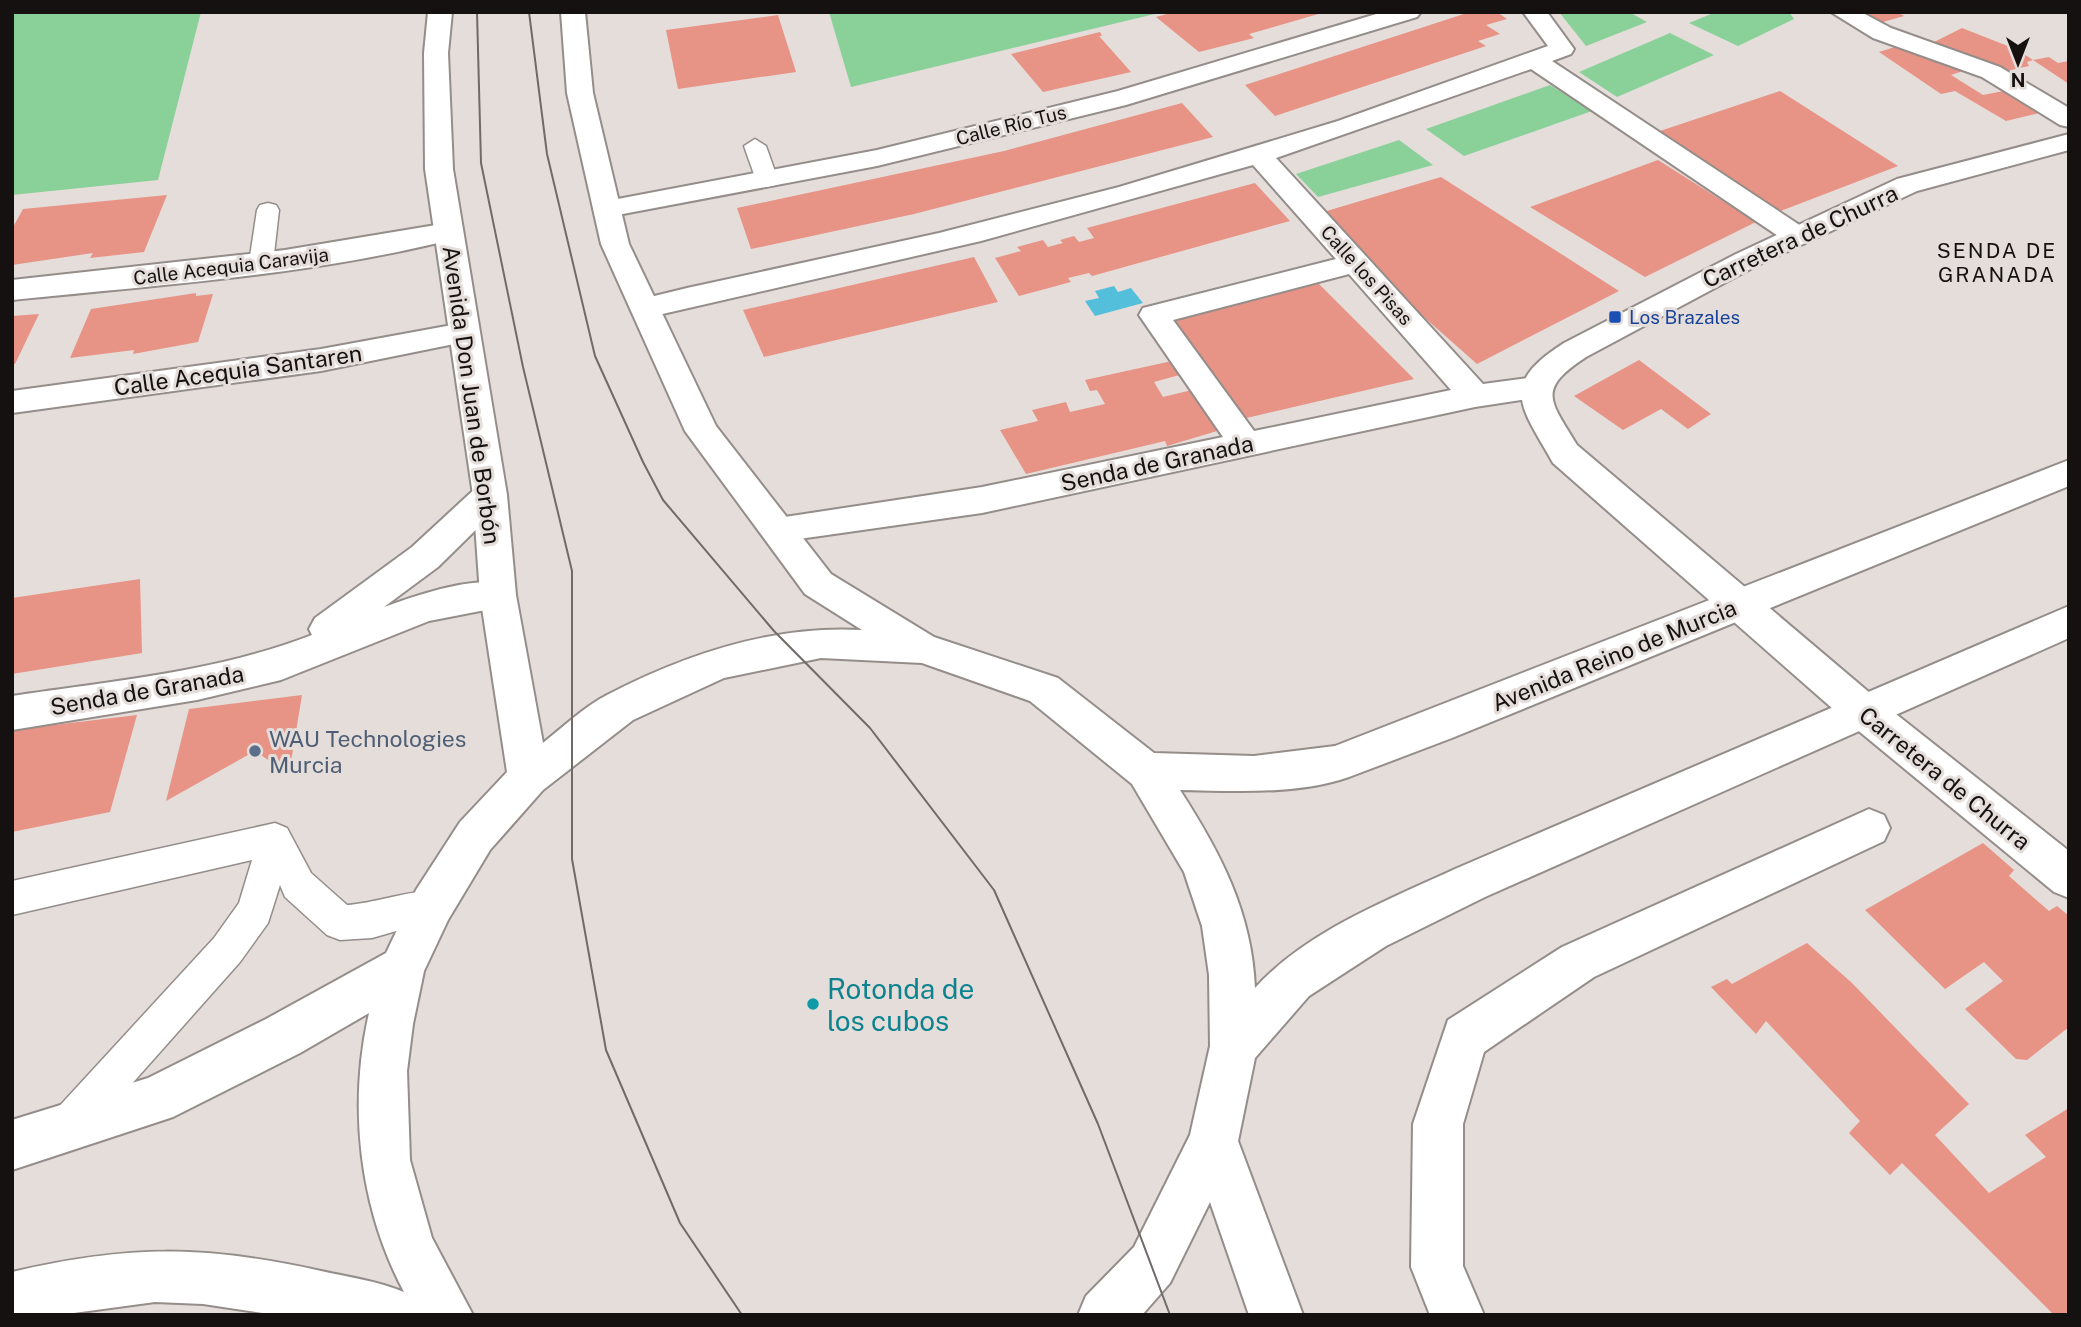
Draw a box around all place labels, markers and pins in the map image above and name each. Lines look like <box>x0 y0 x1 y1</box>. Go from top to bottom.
place label: Los Brazales <box>1629 306 1740 328</box>
marker: Los Brazales <box>1607 309 1623 325</box>
place label: WAU Technologies Murcia <box>269 725 466 778</box>
marker: WAU Technologies Murcia <box>247 743 263 759</box>
place label: Rotonda de los cubos <box>827 972 974 1037</box>
marker: Rotonda de los cubos <box>805 996 821 1012</box>

